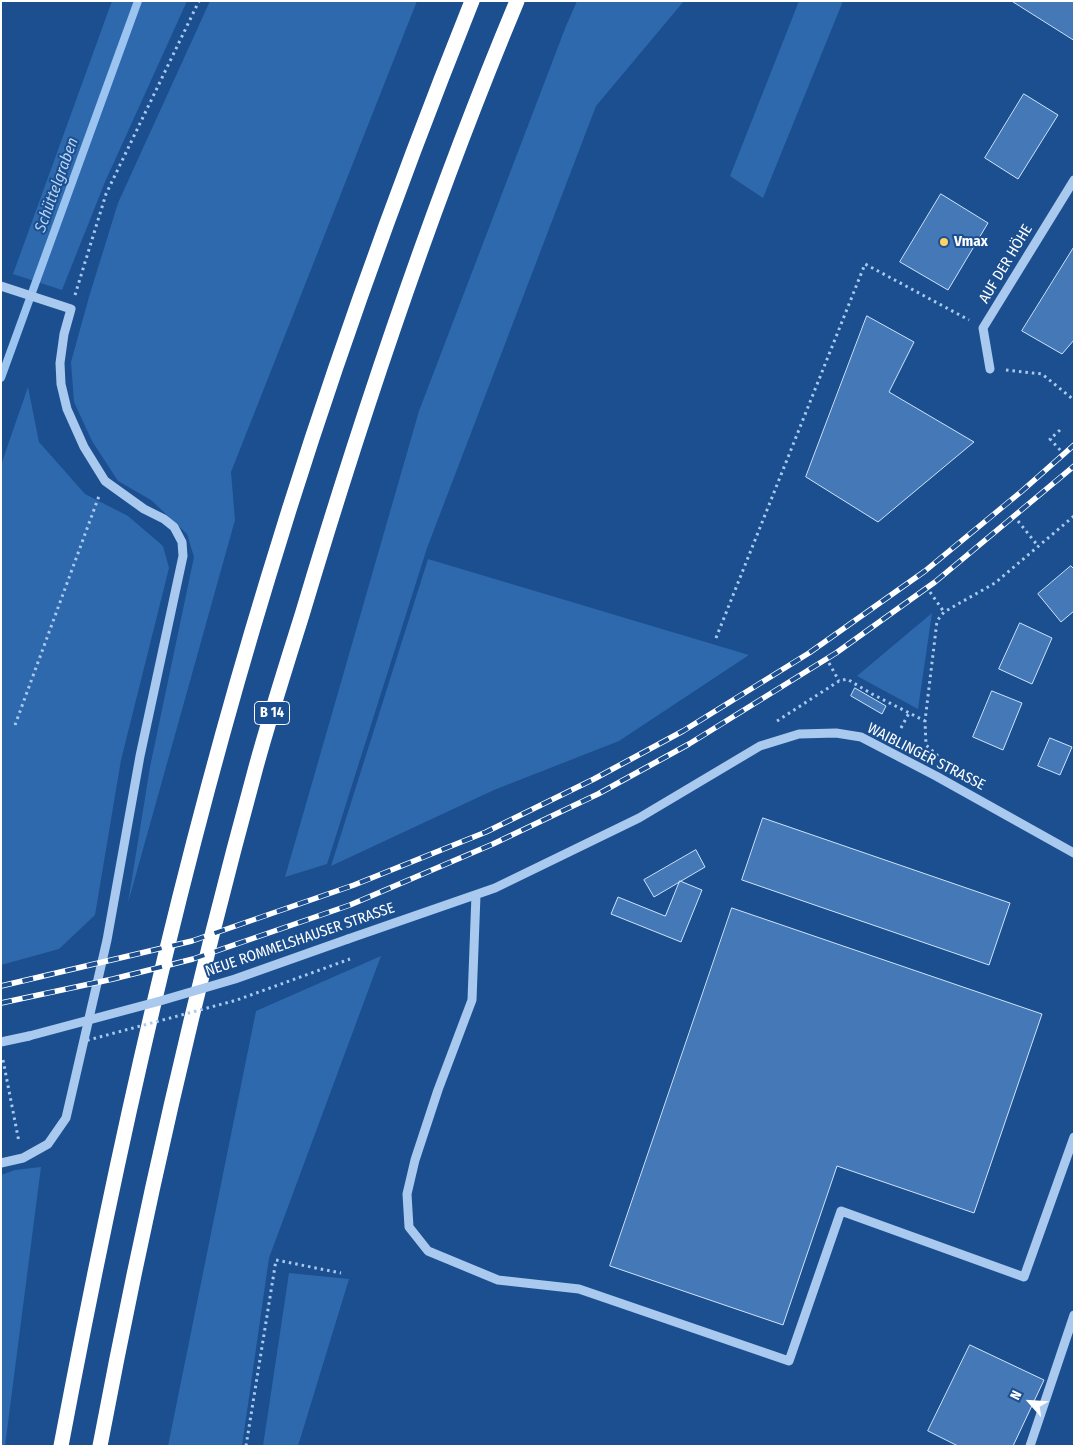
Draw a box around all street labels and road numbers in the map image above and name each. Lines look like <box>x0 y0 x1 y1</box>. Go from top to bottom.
street label: AUF DER HÖHE <box>975 221 1037 307</box>
road number: B 14 <box>254 701 290 724</box>
street label: WAIBLINGER STRASSE <box>864 719 988 795</box>
street label: NEUE ROMMELSHAUSER STRASSE <box>203 899 397 981</box>

